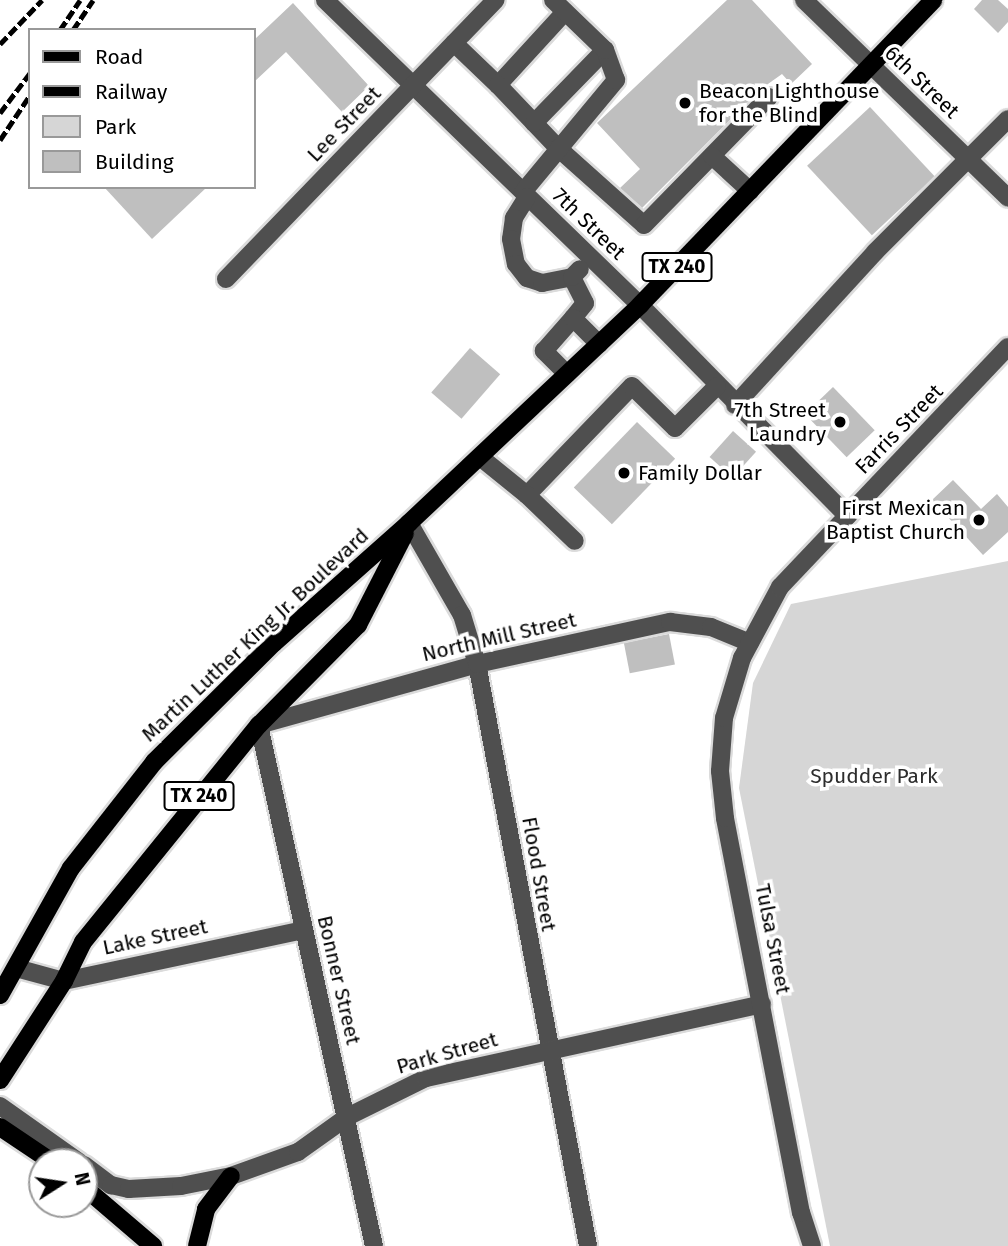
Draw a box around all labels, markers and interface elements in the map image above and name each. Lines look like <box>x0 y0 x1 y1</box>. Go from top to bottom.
legend <box>28 28 256 189</box>
street label: 6th Street <box>880 40 964 124</box>
text: Road <box>95 44 143 70</box>
place label: Beacon Lighthouse for the Blind <box>699 78 879 128</box>
text: Railway <box>95 79 167 105</box>
street label: Lee Street <box>302 81 386 167</box>
marker: Beacon Lighthouse for the Blind <box>677 95 693 111</box>
text: Park <box>95 114 136 140</box>
text: Building <box>95 149 174 175</box>
street label: 7th Street <box>547 183 631 265</box>
road number: TX 240 <box>640 252 714 282</box>
street label: Farris Street <box>850 379 948 479</box>
place label: 7th Street Laundry <box>734 397 826 447</box>
marker: 7th Street Laundry <box>832 414 848 430</box>
place label: Family Dollar <box>638 460 762 486</box>
marker: Family Dollar <box>616 465 632 481</box>
place label: First Mexican Baptist Church <box>826 495 965 545</box>
marker: First Mexican Baptist Church <box>971 512 987 528</box>
street label: Martin Luther King Jr. Boulevard <box>136 523 374 747</box>
street label: North Mill Street <box>420 607 578 667</box>
park label: Spudder Park <box>810 763 938 789</box>
road number: TX 240 <box>162 780 236 811</box>
street label: Flood Street <box>517 815 561 933</box>
street label: Tulsa Street <box>750 882 796 996</box>
street label: Bonner Street <box>312 913 366 1047</box>
street label: Lake Street <box>100 914 210 960</box>
street label: Park Street <box>394 1027 500 1079</box>
north arrow <box>28 1148 98 1218</box>
text: N <box>70 1170 95 1187</box>

